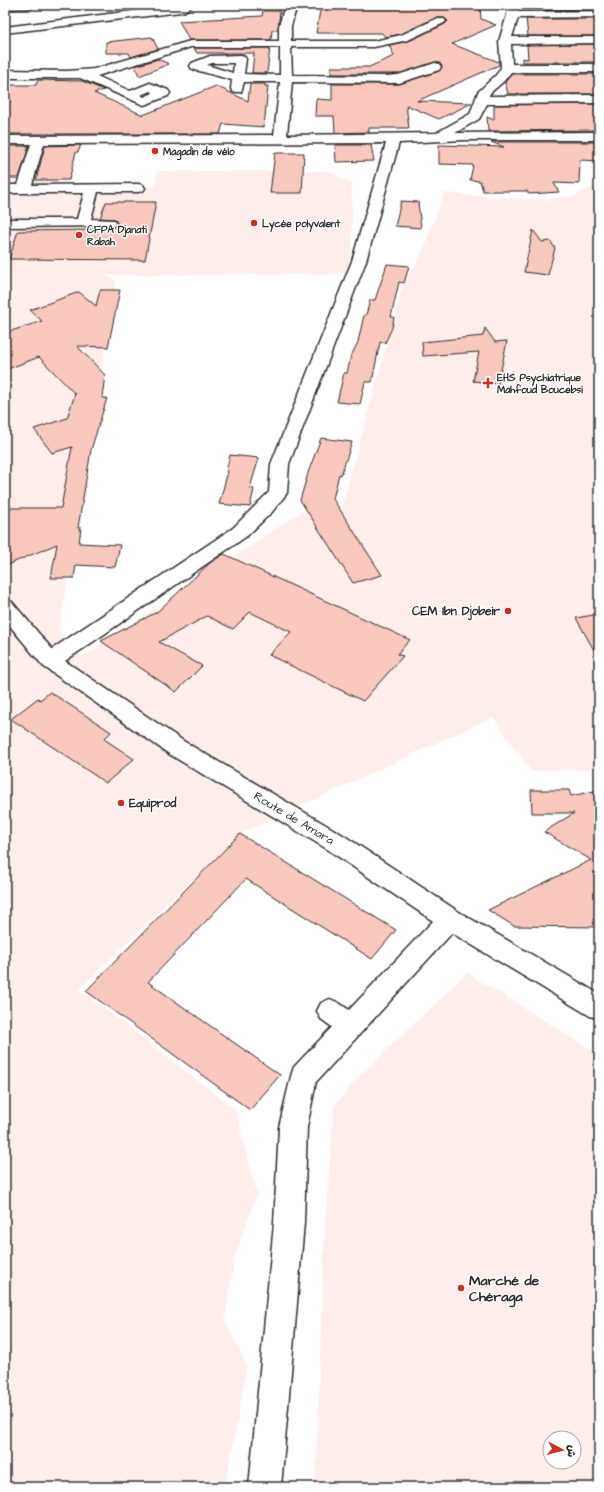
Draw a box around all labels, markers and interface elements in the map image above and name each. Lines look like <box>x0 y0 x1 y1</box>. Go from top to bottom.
place label: Magadin de vélo <box>163 145 235 161</box>
marker: Magadin de vélo <box>150 146 160 156</box>
place label: Lycée polyvalent <box>262 217 341 233</box>
marker: Lycée polyvalent <box>249 218 259 228</box>
place label: CFPA Djanati Rabah <box>87 223 147 249</box>
marker: CFPA Djanati Rabah <box>74 230 84 240</box>
place label: EHS Psychiatrique Mahfoud Boucebsi <box>497 371 583 397</box>
marker: EHS Psychiatrique Mahfoud Boucebsi <box>482 377 494 389</box>
place label: CEM Ibn Djobeir <box>412 603 500 621</box>
marker: CEM Ibn Djobeir <box>503 606 513 616</box>
street label: Route de Amara <box>250 788 337 849</box>
place label: Equiprod <box>129 795 177 813</box>
marker: Equiprod <box>116 798 126 808</box>
place label: Marché de Chéraga <box>469 1271 540 1308</box>
marker: Marché de Chéraga <box>456 1283 466 1293</box>
north arrow <box>542 1430 582 1470</box>
text: ش <box>563 1444 580 1458</box>

